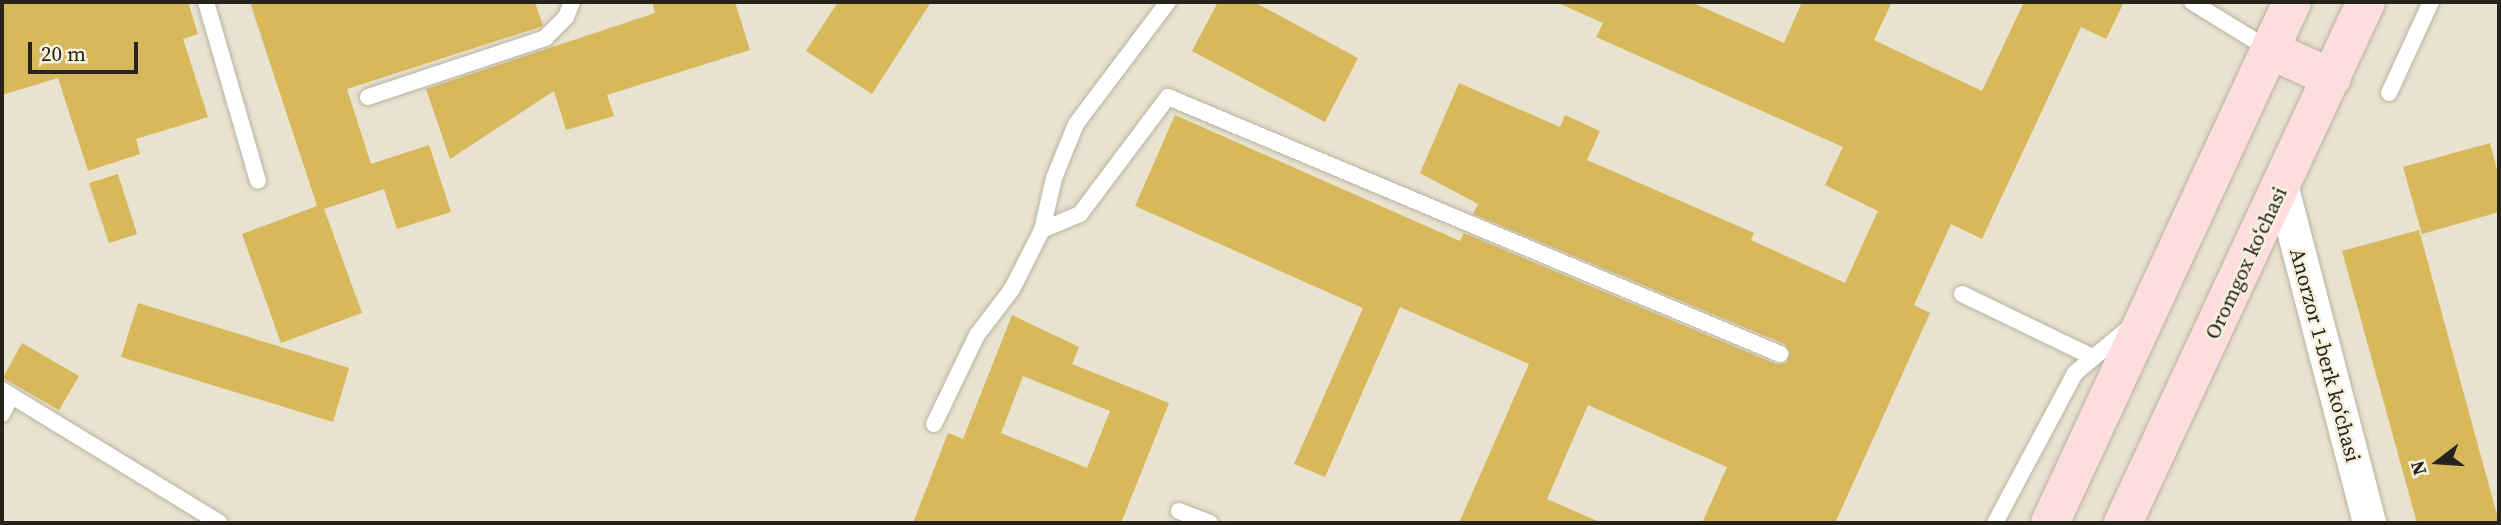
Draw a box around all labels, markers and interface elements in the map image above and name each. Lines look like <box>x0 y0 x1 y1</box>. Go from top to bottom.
scale bar <box>32 28 142 72</box>
text: 20 m <box>41 39 86 68</box>
street label: Oromgox ko‘chasi <box>2200 183 2292 343</box>
street label: Anorzor 1-berk koʻchasi <box>2284 245 2366 465</box>
north arrow <box>2403 427 2473 497</box>
text: N <box>2403 458 2432 479</box>

